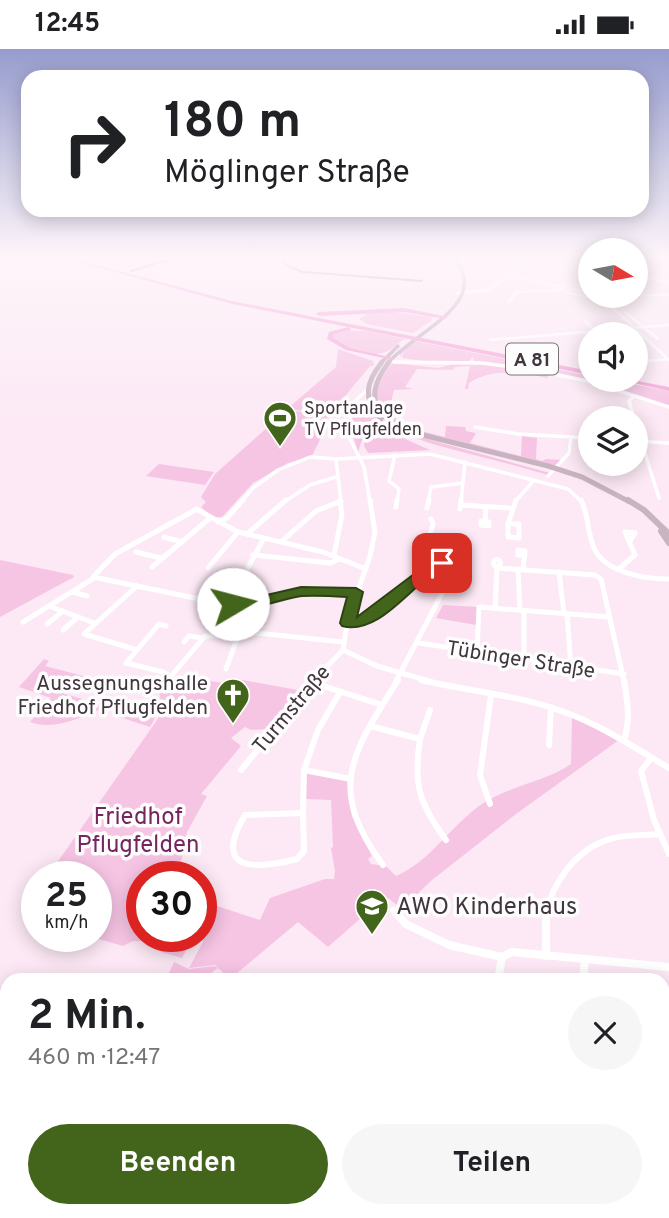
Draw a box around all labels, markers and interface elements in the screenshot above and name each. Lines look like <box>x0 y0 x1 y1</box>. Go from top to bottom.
text: 12:45 <box>35 8 100 41</box>
text: 180 m <box>164 93 301 155</box>
icon: right <box>49 98 140 189</box>
text: Möglinger Straße <box>164 154 410 194</box>
north arrow <box>578 238 648 308</box>
map controls <box>578 238 648 476</box>
button: sound <box>578 322 648 392</box>
road number: A 81 <box>506 343 558 375</box>
place label: Sportanlage TV Pflugfelden <box>304 398 422 442</box>
sports icon: Sportanlage TV Pflugfelden <box>261 399 299 448</box>
button: layers <box>578 406 648 476</box>
pin <box>412 533 472 593</box>
icon: arrive <box>423 544 461 582</box>
position arrow <box>196 567 270 641</box>
street label: Tübinger Straße <box>445 635 597 686</box>
street label: Turmstraße <box>247 660 337 760</box>
place label: Aussegnungshalle Friedhof Pflugfelden <box>18 671 208 722</box>
church icon: Aussegnungshalle Friedhof Pflugfelden <box>214 676 252 725</box>
park label: Friedhof Pflugfelden <box>76 803 200 861</box>
speed limit sign: 30 <box>126 861 217 952</box>
text: 25 <box>45 875 88 919</box>
school or university icon: AWO Kinderhaus <box>353 887 391 936</box>
place label: AWO Kinderhaus <box>396 893 577 923</box>
text: km/h <box>45 912 88 935</box>
text: 2 Min. <box>28 991 145 1044</box>
button: close <box>568 996 642 1070</box>
text: 460 m · 12:47 <box>28 1044 160 1073</box>
button: Beenden <box>28 1124 328 1204</box>
button: Teilen <box>342 1124 642 1204</box>

